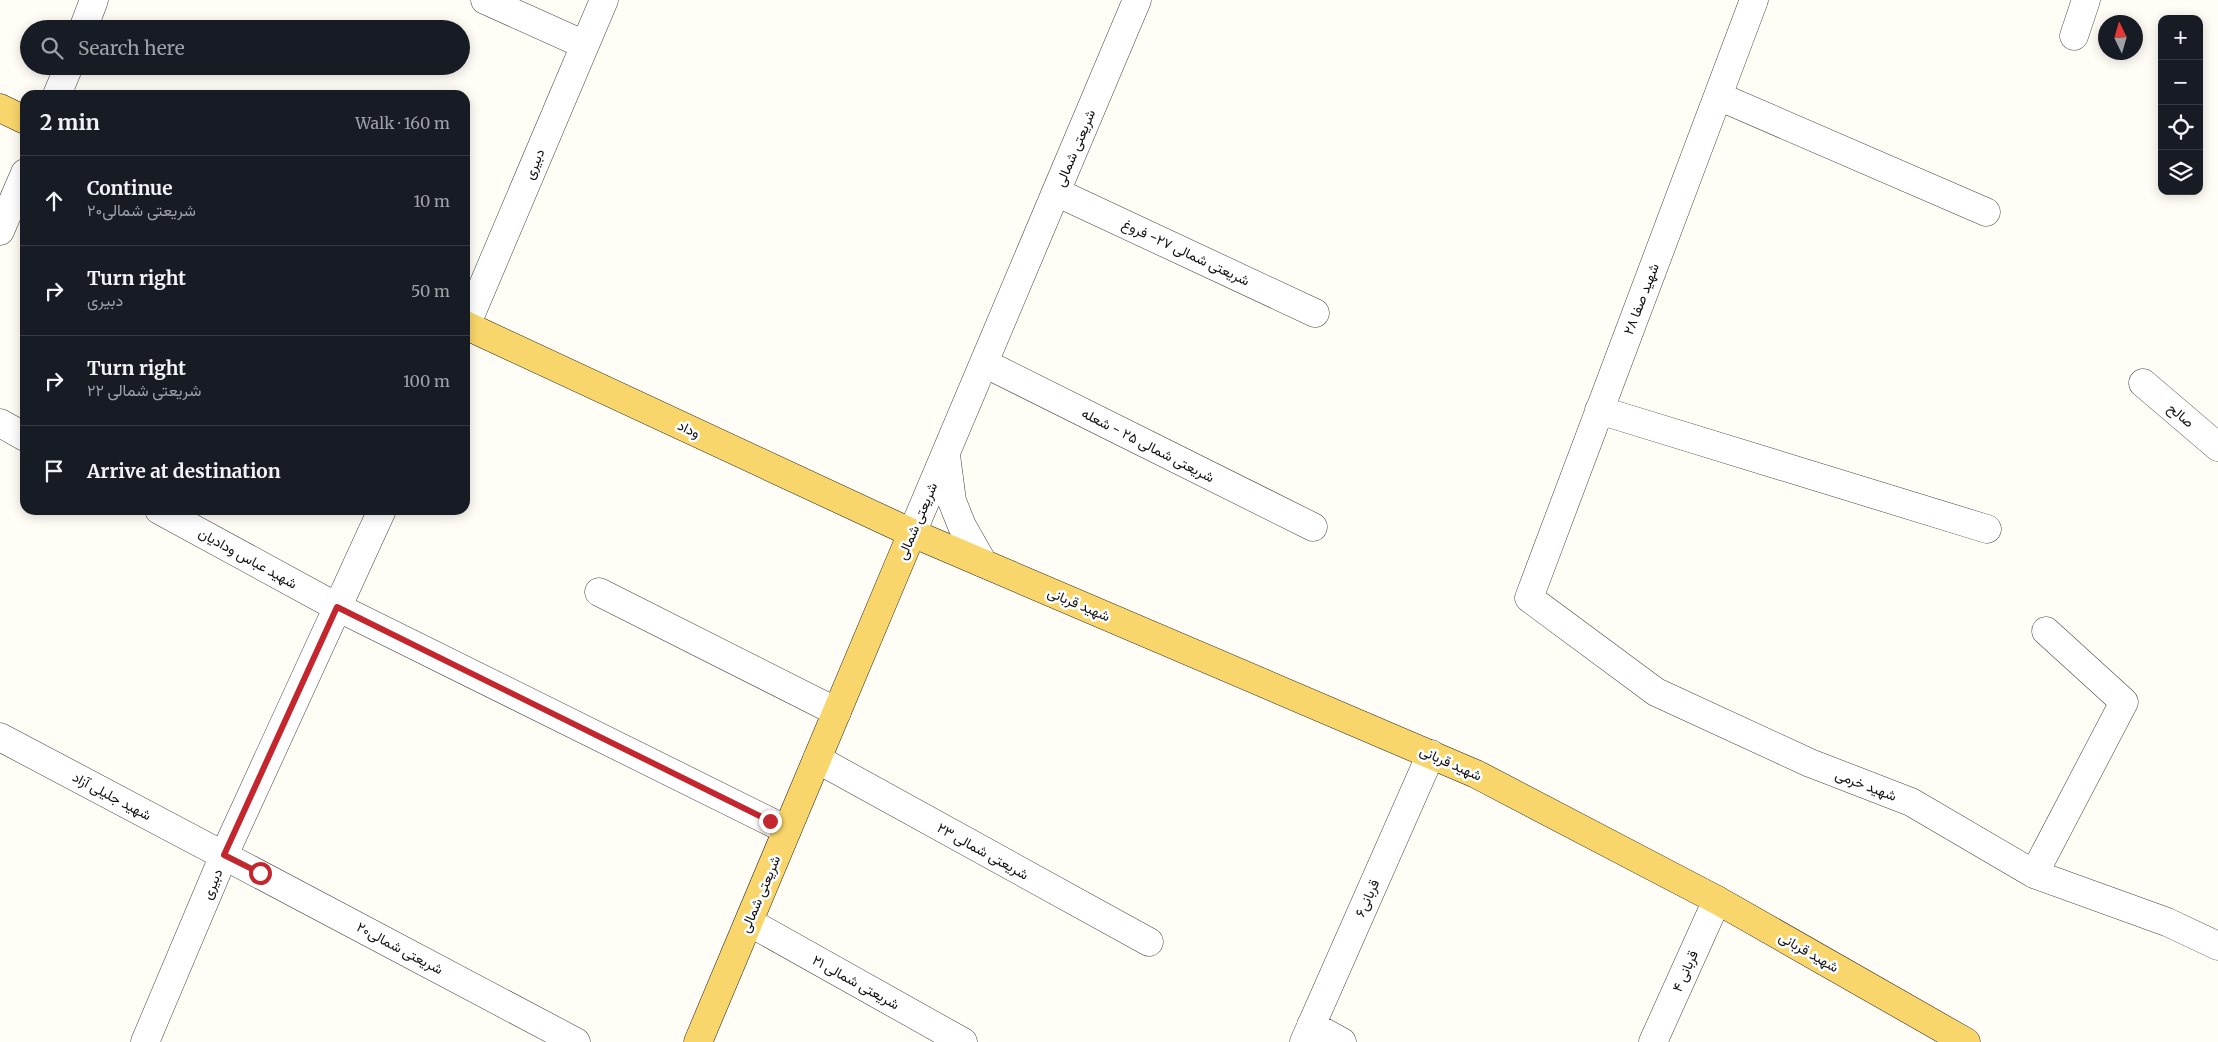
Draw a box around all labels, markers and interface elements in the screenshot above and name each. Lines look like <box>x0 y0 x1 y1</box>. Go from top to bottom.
north arrow <box>2098 15 2143 60</box>
map controls <box>2158 15 2203 195</box>
button: + <box>2158 15 2203 60</box>
search box <box>20 20 470 75</box>
icon: search <box>38 34 66 62</box>
text: Search here <box>78 36 185 60</box>
button: − <box>2158 60 2203 105</box>
button: locate <box>2158 105 2203 150</box>
street label: شریعتی شمالی <box>1051 107 1099 189</box>
text: 2 min <box>40 109 100 136</box>
text: Walk · 160 m <box>355 113 450 133</box>
street label: دبیری <box>520 146 549 182</box>
button: layers <box>2158 150 2203 195</box>
text: Continue <box>87 176 173 200</box>
icon: ahead <box>40 187 68 215</box>
text: 10 m <box>413 191 450 211</box>
text: شریعتی شمالی۲۰ <box>87 200 196 220</box>
street label: شریعتی شمالی ۲۷- فروغ <box>1118 214 1253 291</box>
street label: شهید صفا ۲۸ <box>1619 261 1663 337</box>
text: Turn right <box>87 266 186 290</box>
icon: right <box>40 277 68 305</box>
text: 50 m <box>411 281 450 301</box>
text: دبیری <box>87 290 123 310</box>
text: Turn right <box>87 356 186 380</box>
icon: right <box>40 367 68 395</box>
text: 100 m <box>403 371 450 391</box>
text: شریعتی شمالی ٢٢ <box>87 380 201 400</box>
street label: صالح <box>2163 399 2198 433</box>
street label: شریعتی شمالی ۲۵ - شعله <box>1079 404 1217 486</box>
street label: وداد <box>675 416 703 442</box>
icon: arrive <box>40 457 68 485</box>
text: Arrive at destination <box>87 459 281 483</box>
street label: شریعتی شمالی <box>893 480 941 562</box>
street label: شهید عباس ودادیان <box>196 523 300 593</box>
street label: شهید قربانی <box>1045 583 1113 625</box>
street label: شهید قربانی <box>1417 741 1485 785</box>
street label: شهید خرمی <box>1833 765 1899 805</box>
street label: شهید جلیلی آزاد <box>70 768 154 824</box>
route end <box>759 810 782 833</box>
street label: شریعتی شمالی ۲۳ <box>934 818 1032 884</box>
street label: شریعتی شمالی <box>736 853 784 935</box>
route start <box>249 862 272 885</box>
street label: دبیری <box>198 866 227 902</box>
street label: قربانی۶ <box>1351 876 1383 920</box>
street label: شریعتی شمالی۲۰ <box>354 918 446 978</box>
street label: شهید قربانی <box>1776 928 1842 976</box>
street label: قربانی ۴ <box>1668 947 1702 995</box>
street label: شریعتی شمالی ۲۱ <box>809 951 903 1013</box>

